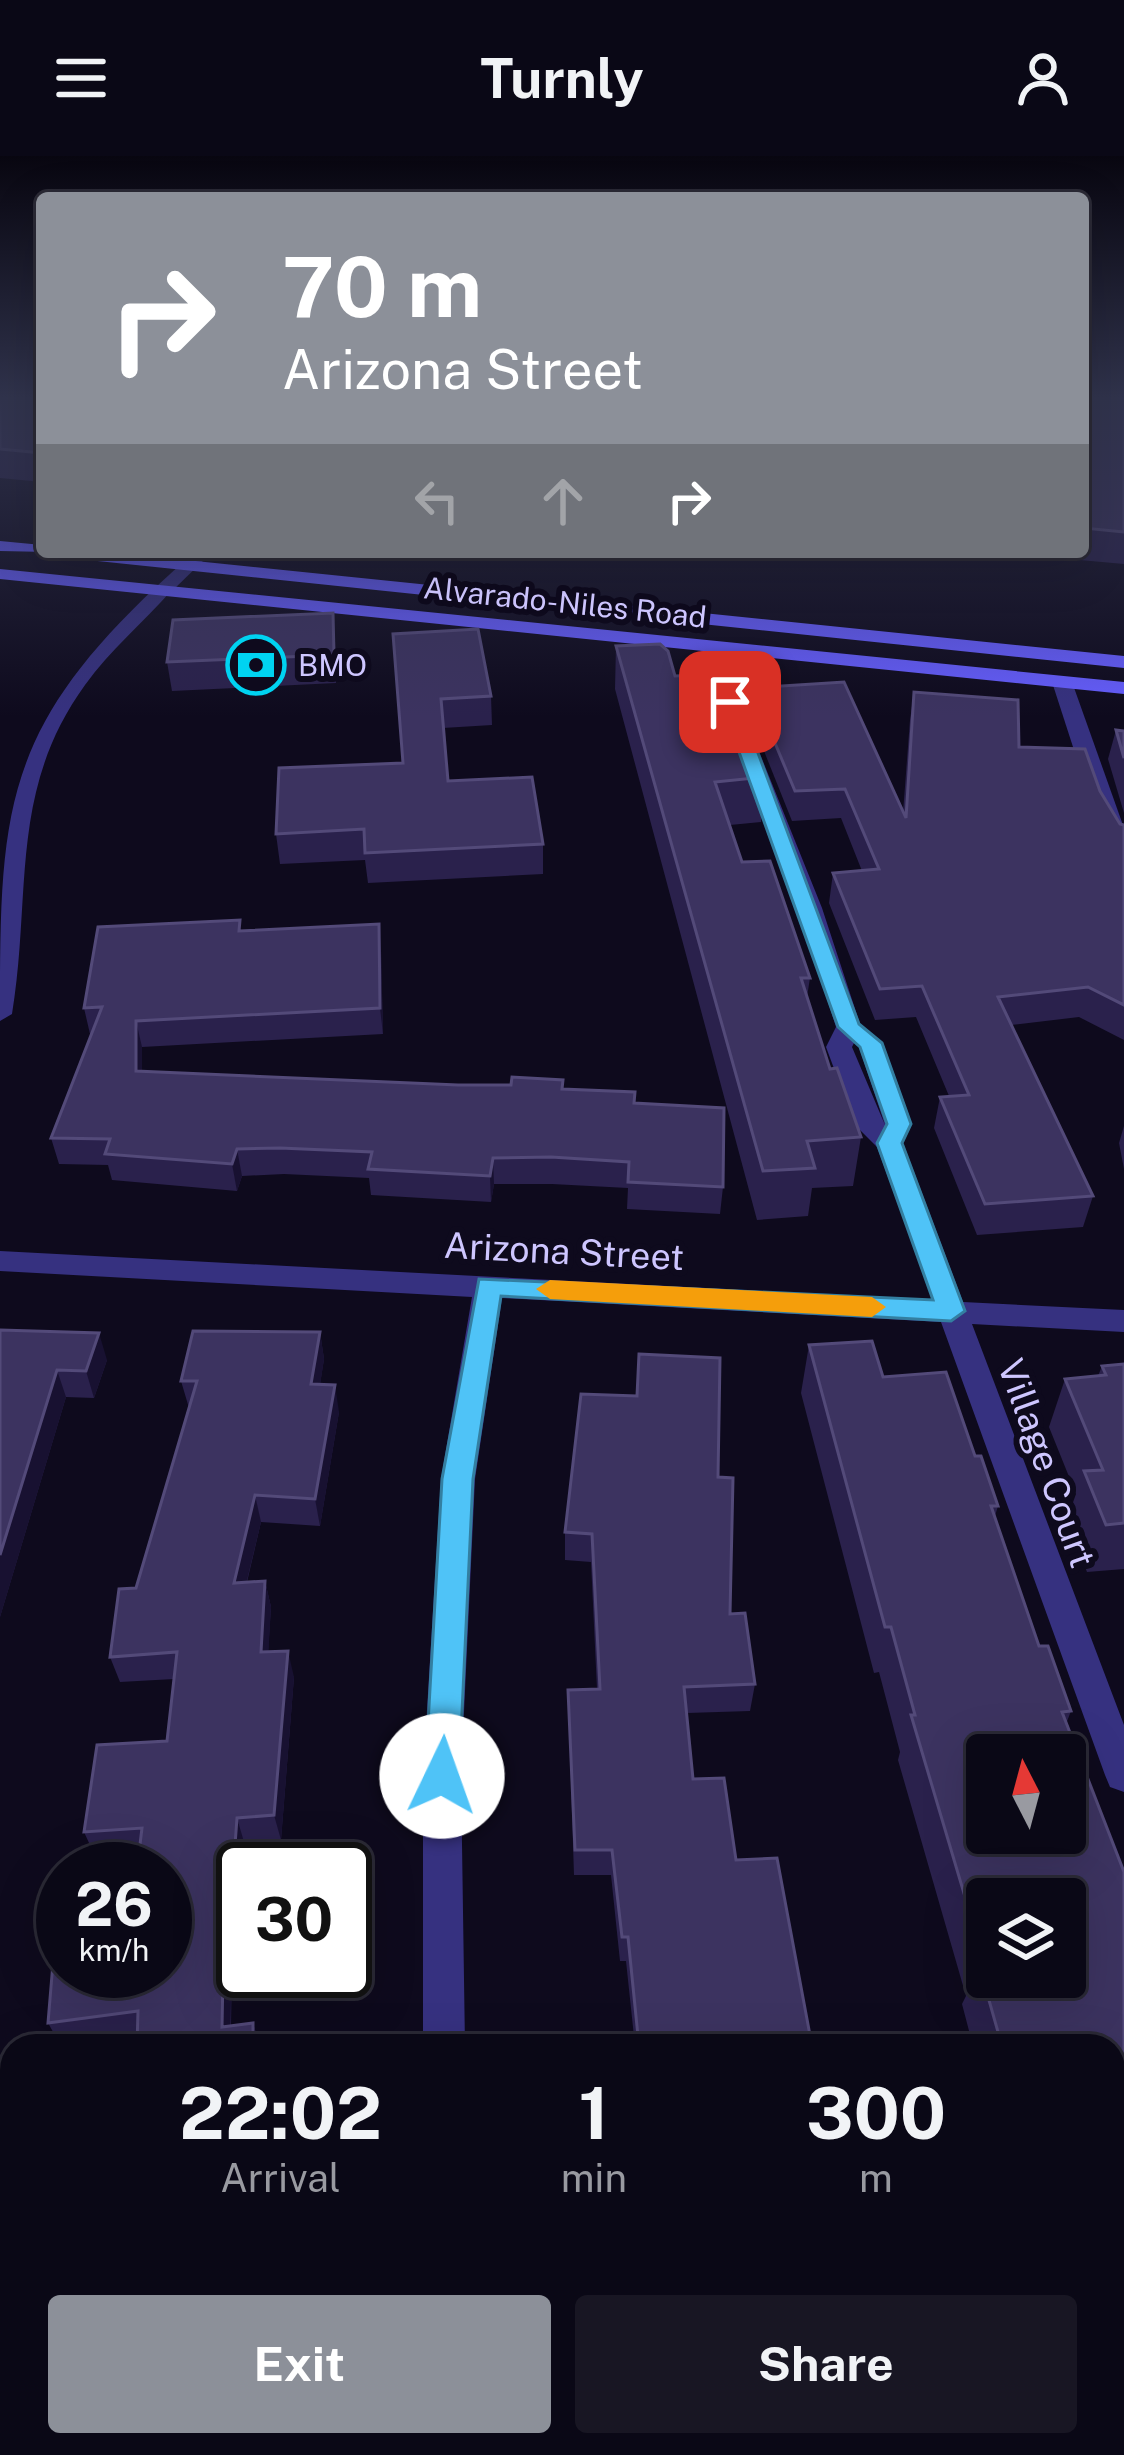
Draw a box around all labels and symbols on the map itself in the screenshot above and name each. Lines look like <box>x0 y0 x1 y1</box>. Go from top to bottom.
street label: Alvarado-Niles Road <box>422 569 708 635</box>
bank icon: BMO <box>225 634 287 696</box>
place label: BMO <box>298 647 367 683</box>
pin <box>679 651 781 753</box>
street label: Arizona Street <box>443 1224 685 1278</box>
street label: Village Court <box>990 1353 1104 1573</box>
position arrow <box>379 1713 505 1839</box>
north arrow <box>966 1734 1086 1854</box>
speed limit sign: 30 <box>216 1842 372 1998</box>

